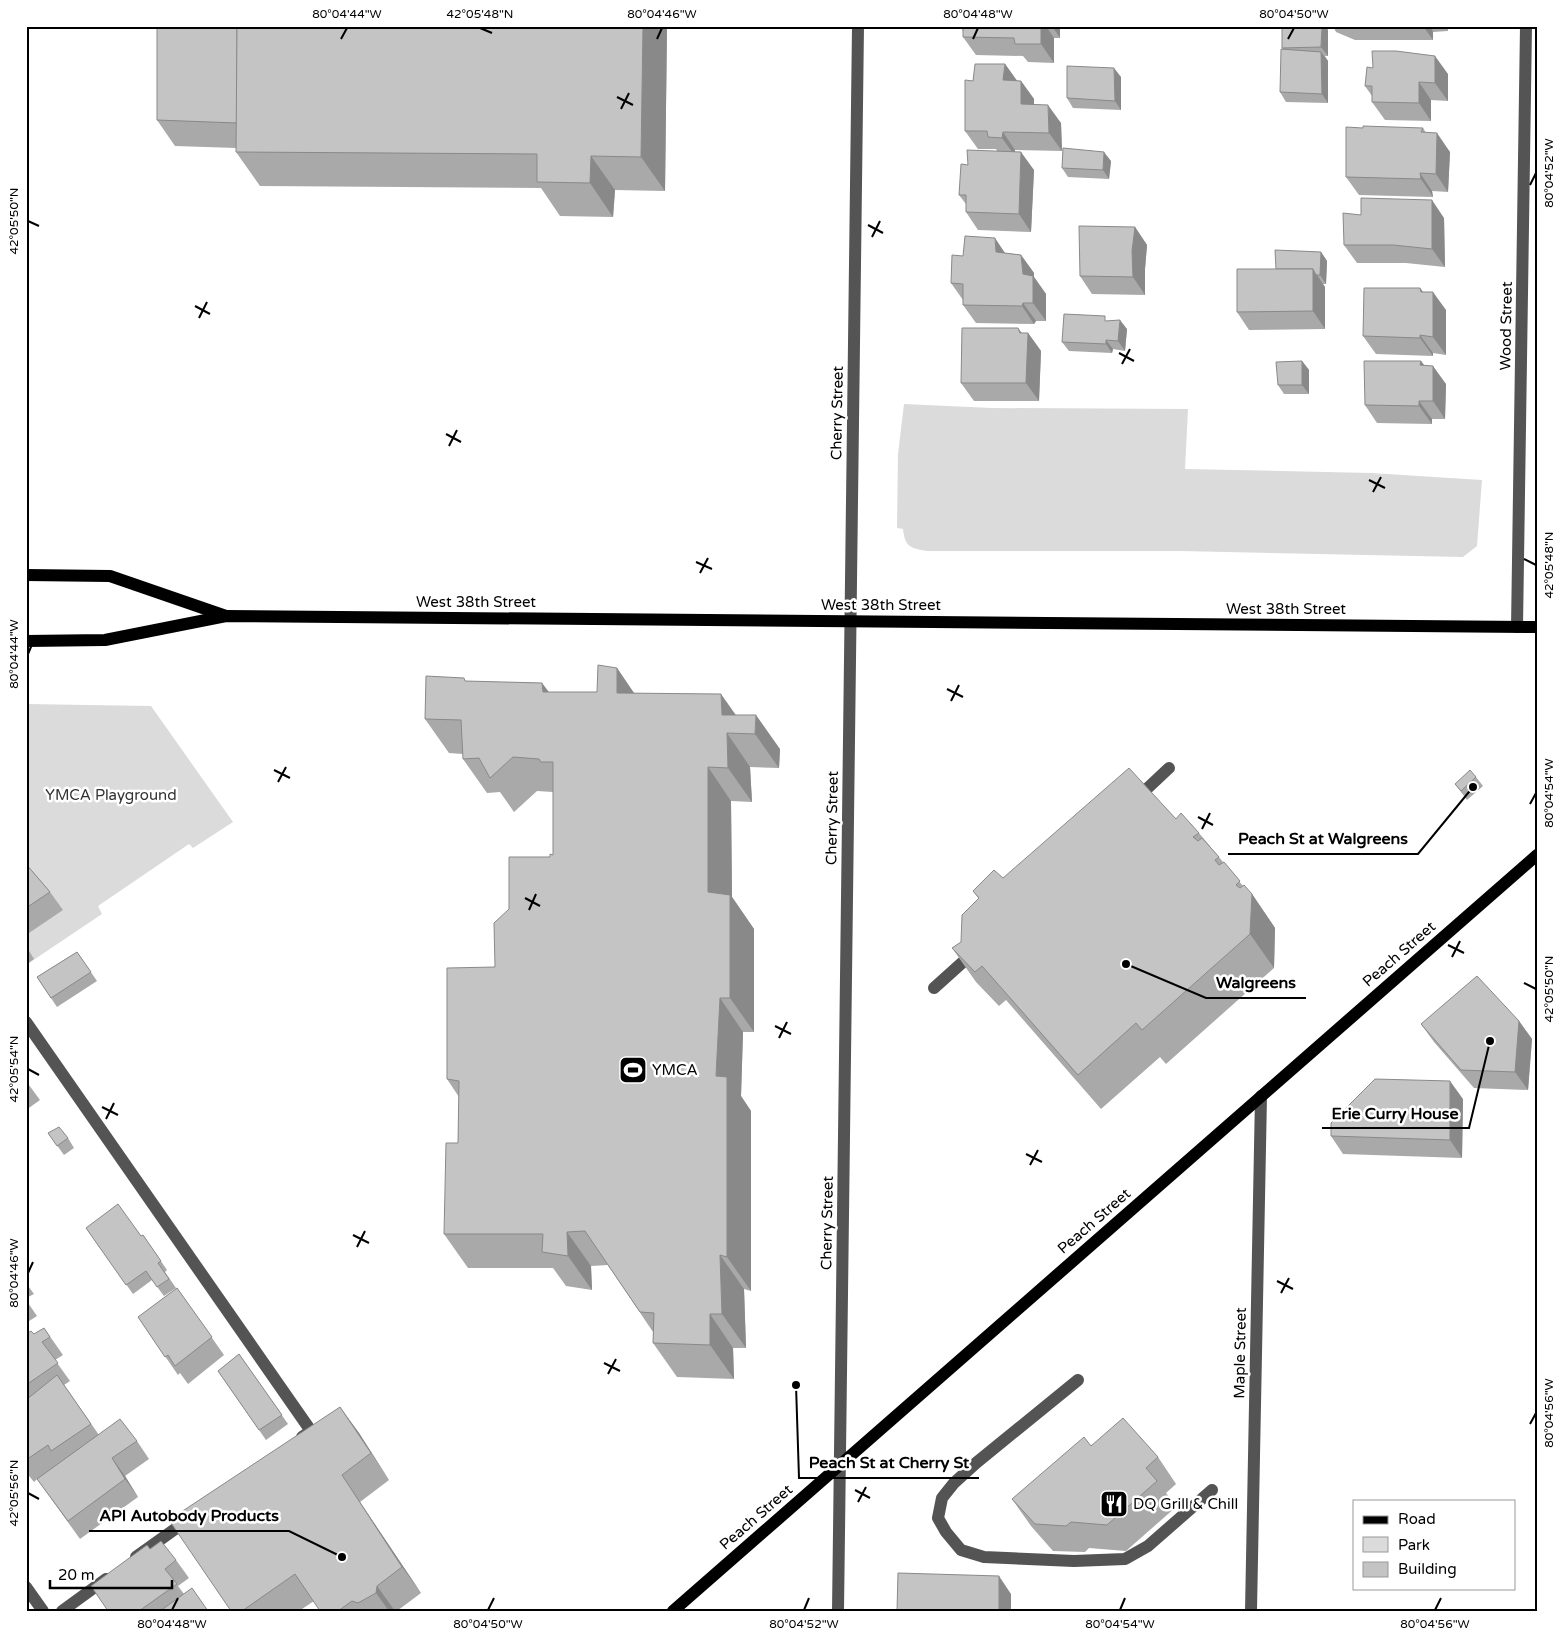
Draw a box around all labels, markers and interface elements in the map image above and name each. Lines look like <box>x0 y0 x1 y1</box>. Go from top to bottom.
text: 80°04'44"W <box>312 7 382 21</box>
text: 42°05'48"N <box>447 7 514 21</box>
text: 80°04'46"W <box>627 7 697 21</box>
text: 80°04'48"W <box>943 7 1013 21</box>
text: 80°04'50"W <box>1259 7 1329 21</box>
text: 80°04'52"W <box>1542 138 1556 208</box>
text: 42°05'50"N <box>7 188 21 255</box>
street label: Wood Street <box>1496 281 1516 371</box>
street label: Cherry Street <box>827 365 847 460</box>
text: 42°05'48"N <box>1542 532 1556 599</box>
street label: West 38th Street <box>416 593 536 611</box>
street label: West 38th Street <box>821 596 941 614</box>
street label: West 38th Street <box>1226 600 1346 618</box>
text: 80°04'44"W <box>7 619 21 689</box>
text: 80°04'54"W <box>1542 758 1556 828</box>
street label: Cherry Street <box>822 770 842 865</box>
park label: YMCA Playground <box>45 786 177 804</box>
callout: Peach St at Walgreens <box>1228 823 1418 854</box>
text: Peach St at Walgreens <box>1238 829 1408 849</box>
street label: Peach Street <box>1359 917 1439 991</box>
text: 42°05'50"N <box>1542 956 1556 1023</box>
callout: Walgreens <box>1206 967 1306 998</box>
text: Walgreens <box>1216 973 1296 993</box>
text: 42°05'54"N <box>7 1036 21 1103</box>
sports icon: YMCA <box>618 1055 648 1085</box>
place label: YMCA <box>652 1061 698 1079</box>
callout: Erie Curry House <box>1322 1097 1469 1128</box>
text: Erie Curry House <box>1331 1104 1459 1124</box>
street label: Cherry Street <box>817 1175 837 1270</box>
street label: Peach Street <box>1054 1184 1134 1258</box>
text: 80°04'46"W <box>7 1238 21 1308</box>
street label: Maple Street <box>1230 1307 1250 1399</box>
text: 80°04'56"W <box>1542 1378 1556 1448</box>
callout: Peach St at Cherry St <box>799 1447 979 1478</box>
text: Peach St at Cherry St <box>809 1453 970 1473</box>
text: 42°05'56"N <box>7 1460 21 1527</box>
street label: Peach Street <box>716 1480 796 1554</box>
restaurant icon: DQ Grill & Chill <box>1099 1489 1129 1519</box>
place label: DQ Grill & Chill <box>1133 1495 1238 1513</box>
callout: API Autobody Products <box>89 1500 289 1531</box>
legend <box>1353 1500 1516 1590</box>
text: API Autobody Products <box>99 1506 279 1526</box>
text: Road <box>1398 1510 1436 1528</box>
text: Park <box>1398 1536 1430 1554</box>
scale bar <box>50 1557 172 1589</box>
text: Building <box>1398 1560 1457 1578</box>
text: 20 m <box>58 1566 95 1584</box>
text: 80°04'48"W <box>137 1617 207 1631</box>
text: 80°04'50"W <box>453 1617 523 1631</box>
text: 80°04'52"W <box>769 1617 839 1631</box>
text: 80°04'54"W <box>1085 1617 1155 1631</box>
text: 80°04'56"W <box>1400 1617 1470 1631</box>

